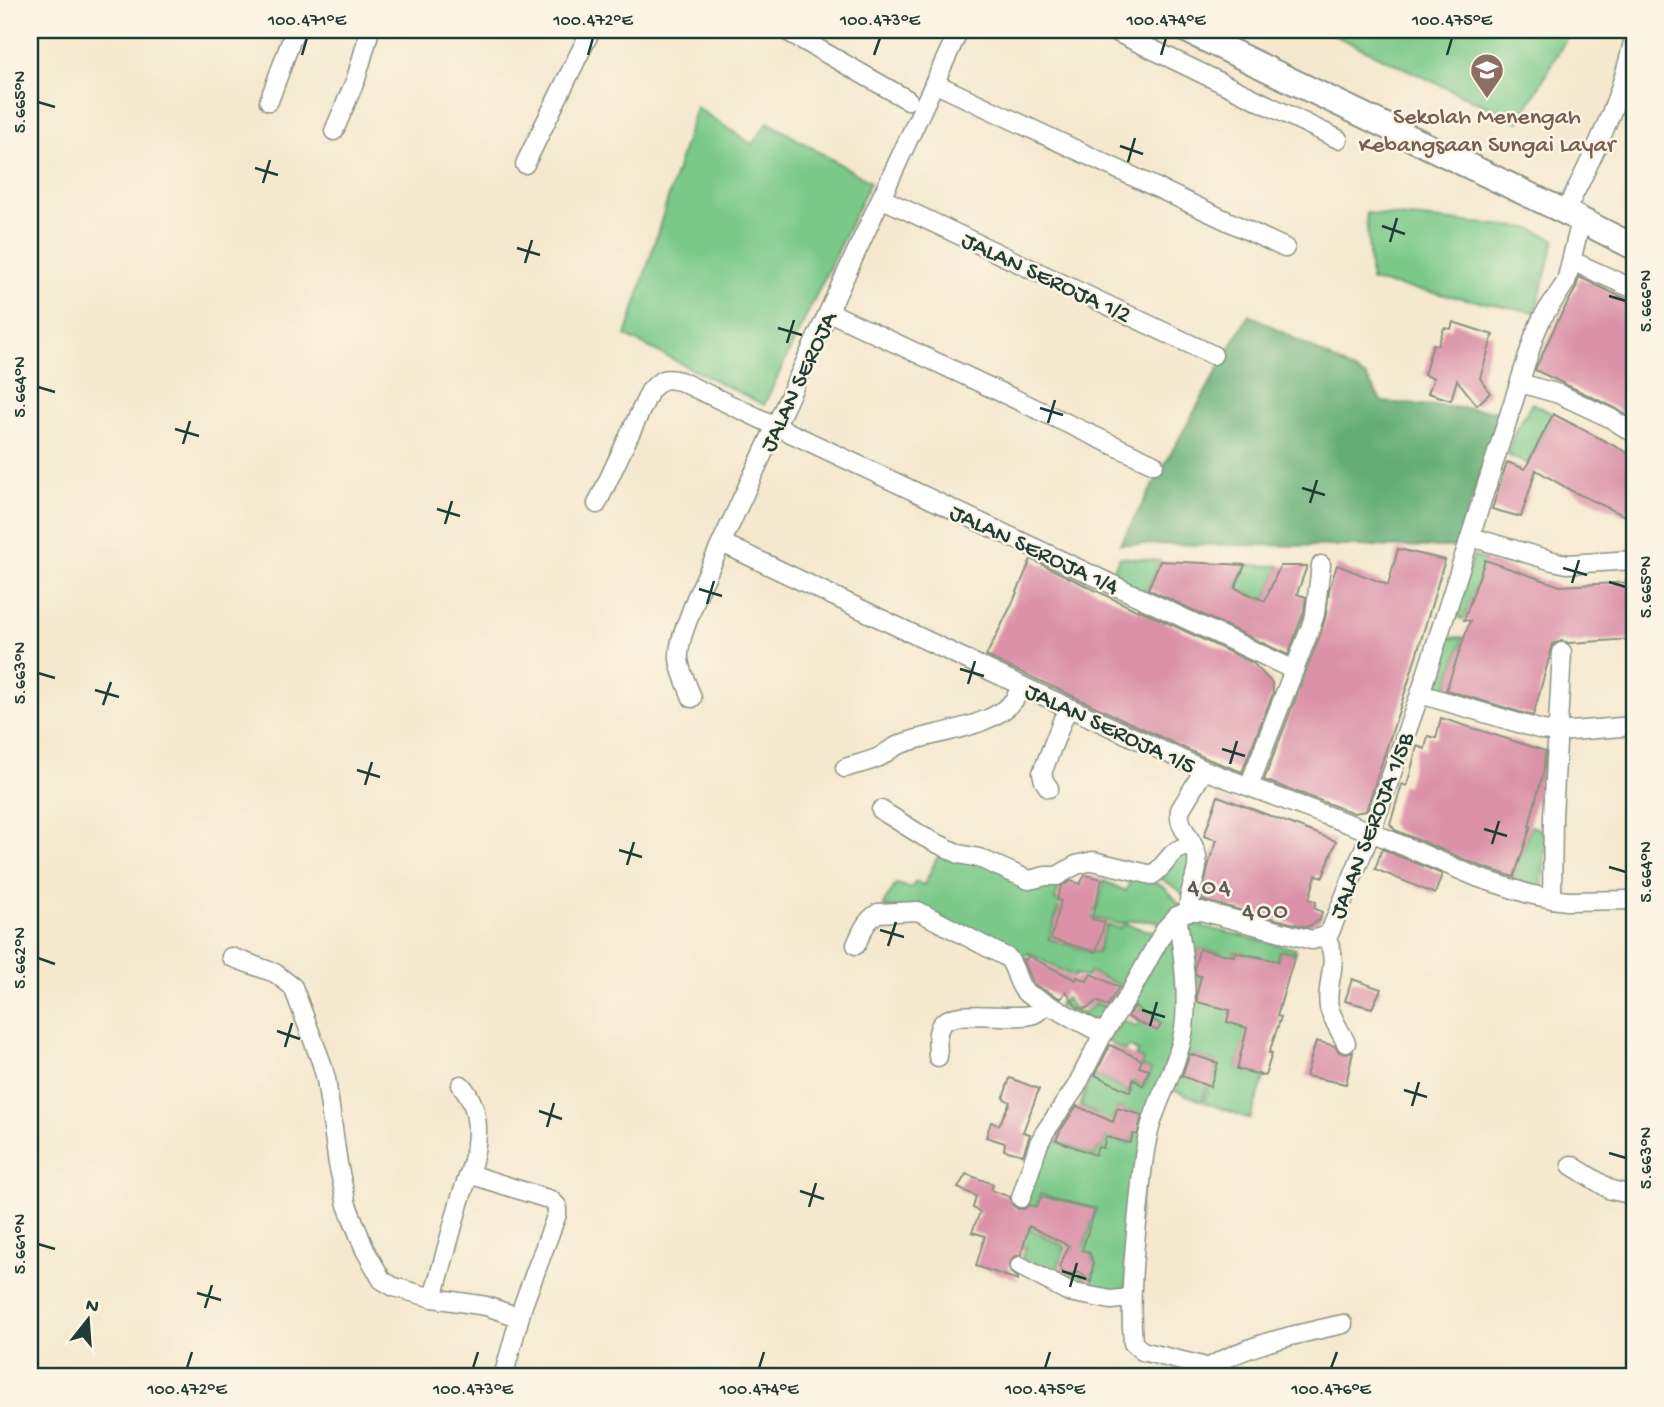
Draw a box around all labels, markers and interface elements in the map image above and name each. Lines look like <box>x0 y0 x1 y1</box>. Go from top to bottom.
text: 100.471°E <box>267 11 347 32</box>
text: 100.472°E <box>552 11 633 32</box>
text: 100.473°E <box>839 11 921 32</box>
text: 100.474°E <box>1125 11 1206 32</box>
text: 100.475°E <box>1411 11 1493 32</box>
school or university icon: Sekolah Menengah Kebangsaan Sungai Layar <box>1468 51 1506 100</box>
text: 5.665°N <box>11 71 32 133</box>
place label: Sekolah Menengah Kebangsaan Sungai Layar <box>1359 104 1618 161</box>
street label: JALAN SEROJA 1/2 <box>956 227 1135 331</box>
text: 5.666°N <box>1637 270 1658 332</box>
street label: JALAN SEROJA <box>755 306 846 457</box>
text: 5.664°N <box>11 356 32 418</box>
street label: JALAN SEROJA 1/4 <box>944 499 1123 603</box>
text: 5.665°N <box>1637 556 1658 618</box>
text: 5.663°N <box>11 642 32 704</box>
street label: JALAN SEROJA 1/5 <box>1020 678 1199 782</box>
street label: JALAN SEROJA 1/5B <box>1324 728 1422 923</box>
text: 5.664°N <box>1637 841 1658 903</box>
district label: 404 <box>1187 874 1233 905</box>
district label: 400 <box>1242 898 1290 929</box>
text: 5.662°N <box>11 927 32 989</box>
text: 5.663°N <box>1637 1127 1658 1189</box>
text: 5.661°N <box>11 1214 32 1274</box>
north arrow <box>52 1284 122 1354</box>
text: N <box>83 1294 101 1320</box>
text: 100.472°E <box>146 1380 227 1401</box>
text: 100.473°E <box>432 1380 514 1401</box>
text: 100.474°E <box>718 1380 799 1401</box>
text: 100.475°E <box>1004 1380 1086 1401</box>
text: 100.476°E <box>1290 1380 1372 1401</box>

